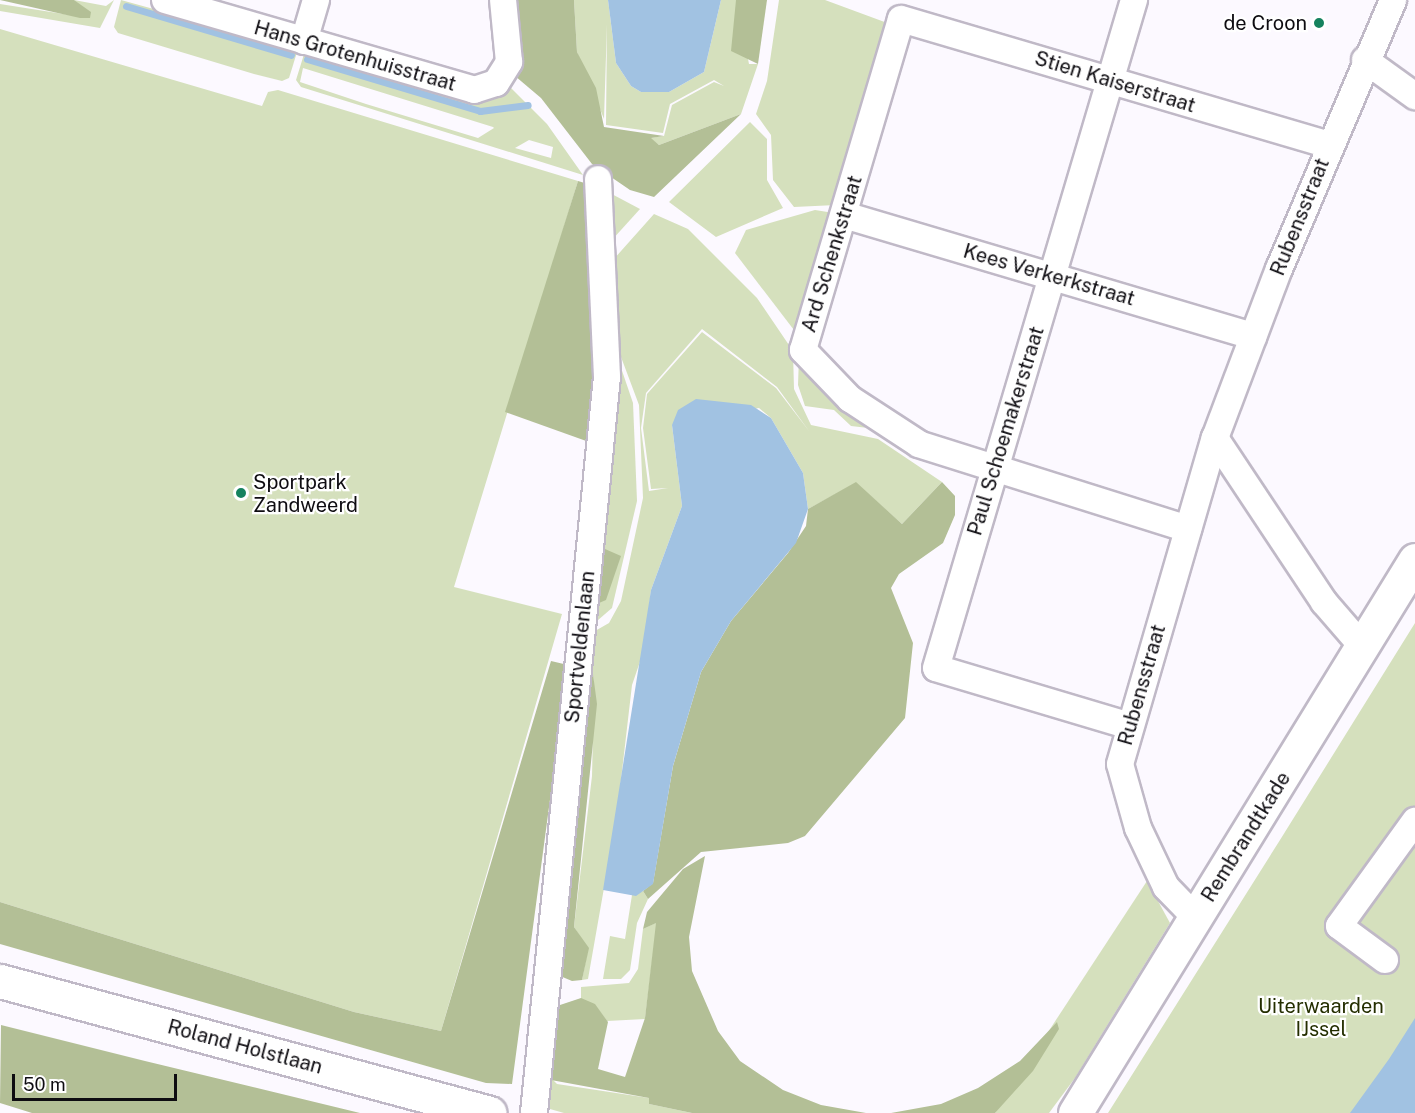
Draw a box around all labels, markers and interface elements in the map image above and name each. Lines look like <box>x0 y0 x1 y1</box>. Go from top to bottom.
place label: de Croon <box>1223 11 1307 35</box>
street label: Hans Grotenhuisstraat <box>251 16 459 96</box>
marker: de Croon <box>1312 16 1326 30</box>
street label: Stien Kaiserstraat <box>1032 46 1198 118</box>
street label: Rubensstraat <box>1266 155 1334 279</box>
street label: Ard Schenkstraat <box>797 173 867 335</box>
street label: Kees Verkerkstraat <box>960 239 1138 311</box>
street label: Paul Schoemakerstraat <box>963 324 1049 538</box>
place label: Sportpark Zandweerd <box>253 470 358 517</box>
marker: Sportpark Zandweerd <box>234 486 248 500</box>
street label: Sportveldenlaan <box>560 570 600 724</box>
street label: Rubensstraat <box>1113 622 1171 748</box>
street label: Rembrandtkade <box>1196 768 1296 906</box>
park label: Uiterwaarden IJssel <box>1258 994 1384 1041</box>
street label: Roland Holstlaan <box>165 1015 325 1079</box>
scale bar <box>15 1062 180 1100</box>
text: 50 m <box>23 1074 66 1095</box>

